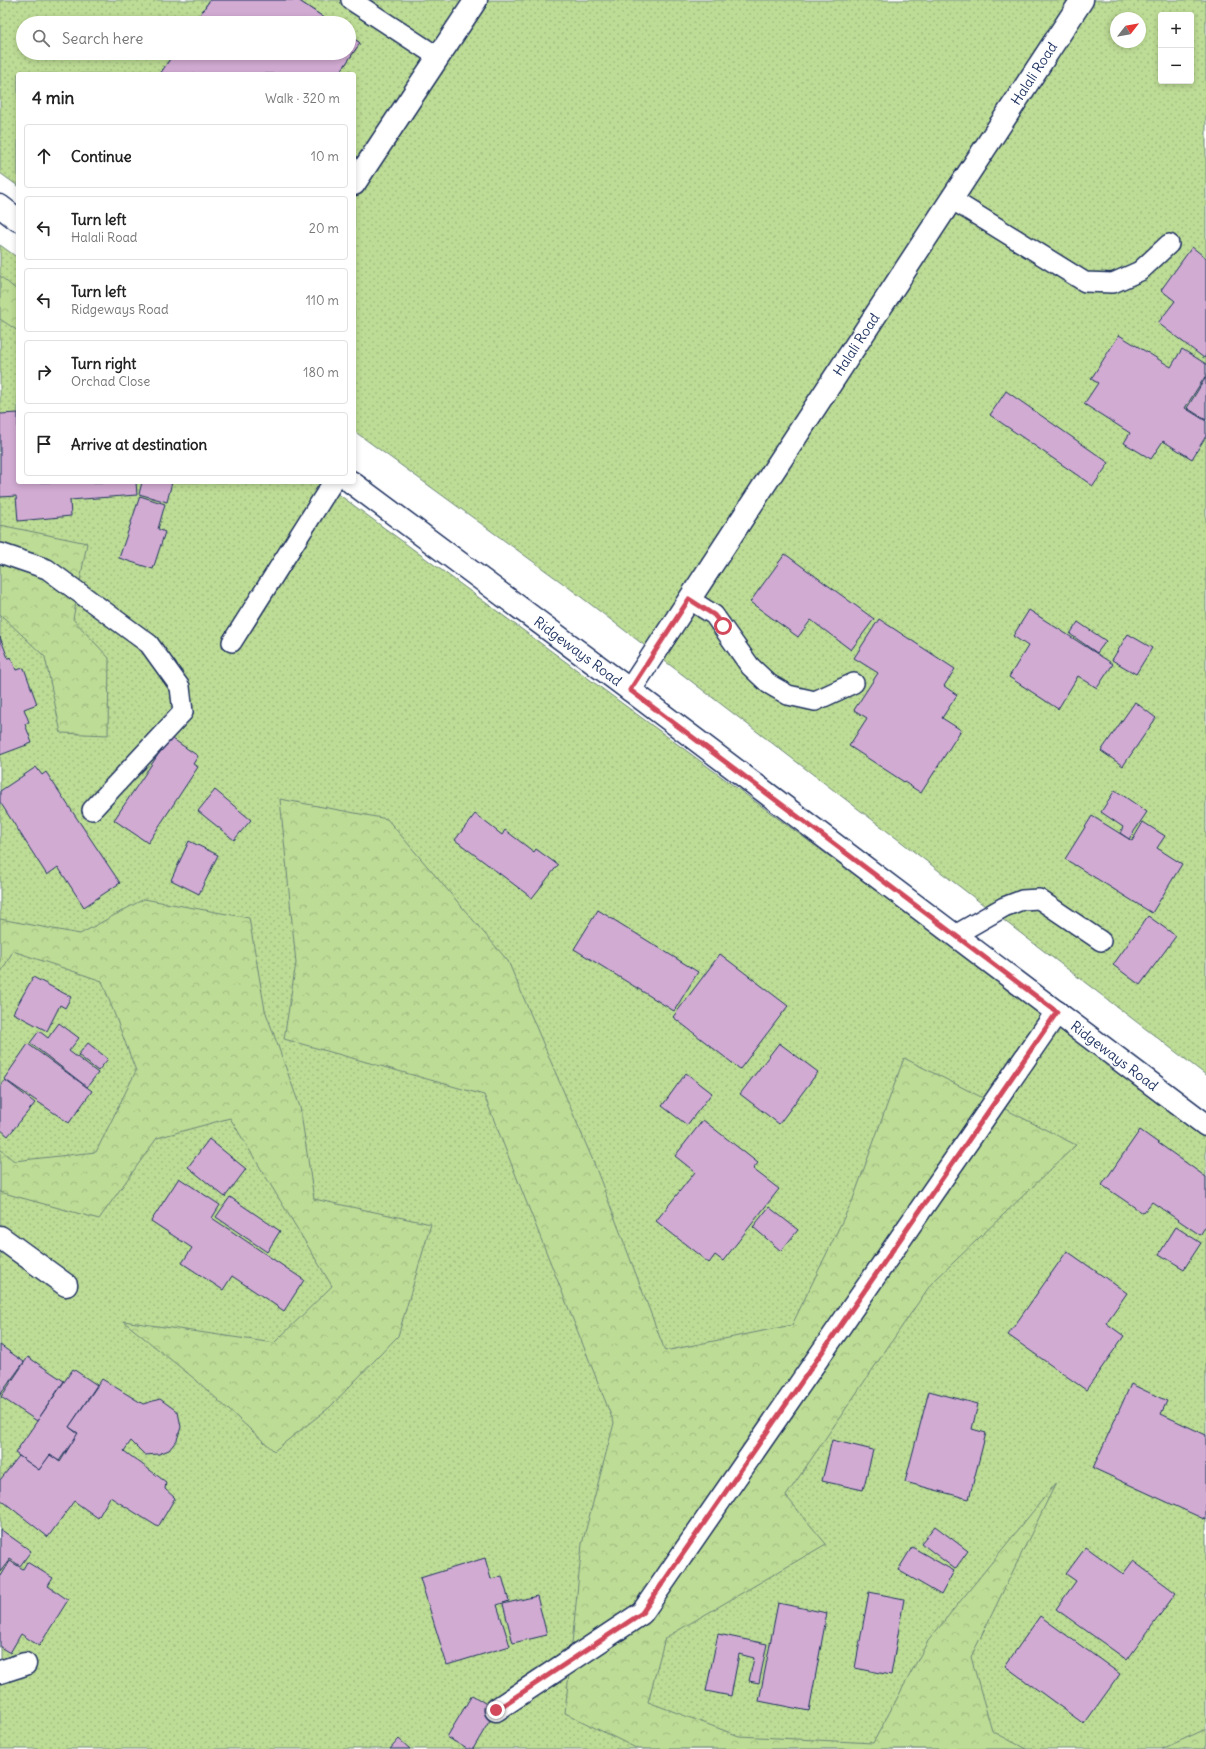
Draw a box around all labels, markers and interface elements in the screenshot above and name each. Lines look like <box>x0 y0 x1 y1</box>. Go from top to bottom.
north arrow <box>1110 12 1146 48</box>
map controls <box>1158 12 1194 84</box>
button: + <box>1158 12 1194 48</box>
search box <box>16 16 356 60</box>
icon: search <box>30 27 52 49</box>
text: Search here <box>62 29 143 48</box>
street label: Halali Road <box>1007 39 1061 108</box>
button: − <box>1158 48 1194 84</box>
text: 4 min <box>32 87 74 109</box>
text: Walk · 320 m <box>265 90 340 107</box>
icon: ahead <box>33 145 55 167</box>
text: Continue <box>71 147 132 166</box>
text: 10 m <box>311 148 339 165</box>
text: Turn left <box>71 210 126 229</box>
icon: left <box>33 217 55 239</box>
text: 20 m <box>309 220 339 237</box>
text: Halali Road <box>71 229 138 246</box>
text: Turn left <box>71 282 126 301</box>
icon: left <box>33 289 55 311</box>
text: 110 m <box>306 292 339 309</box>
text: Ridgeways Road <box>71 301 169 318</box>
street label: Halali Road <box>829 310 883 379</box>
text: Turn right <box>71 354 136 373</box>
icon: right <box>33 361 55 383</box>
text: 180 m <box>303 364 339 381</box>
text: Orchad Close <box>71 373 150 390</box>
icon: arrive <box>33 433 55 455</box>
text: Arrive at destination <box>71 435 207 454</box>
street label: Ridgeways Road <box>530 613 625 690</box>
route start <box>714 617 732 635</box>
street label: Ridgeways Road <box>1067 1017 1162 1095</box>
route end <box>487 1701 505 1719</box>

